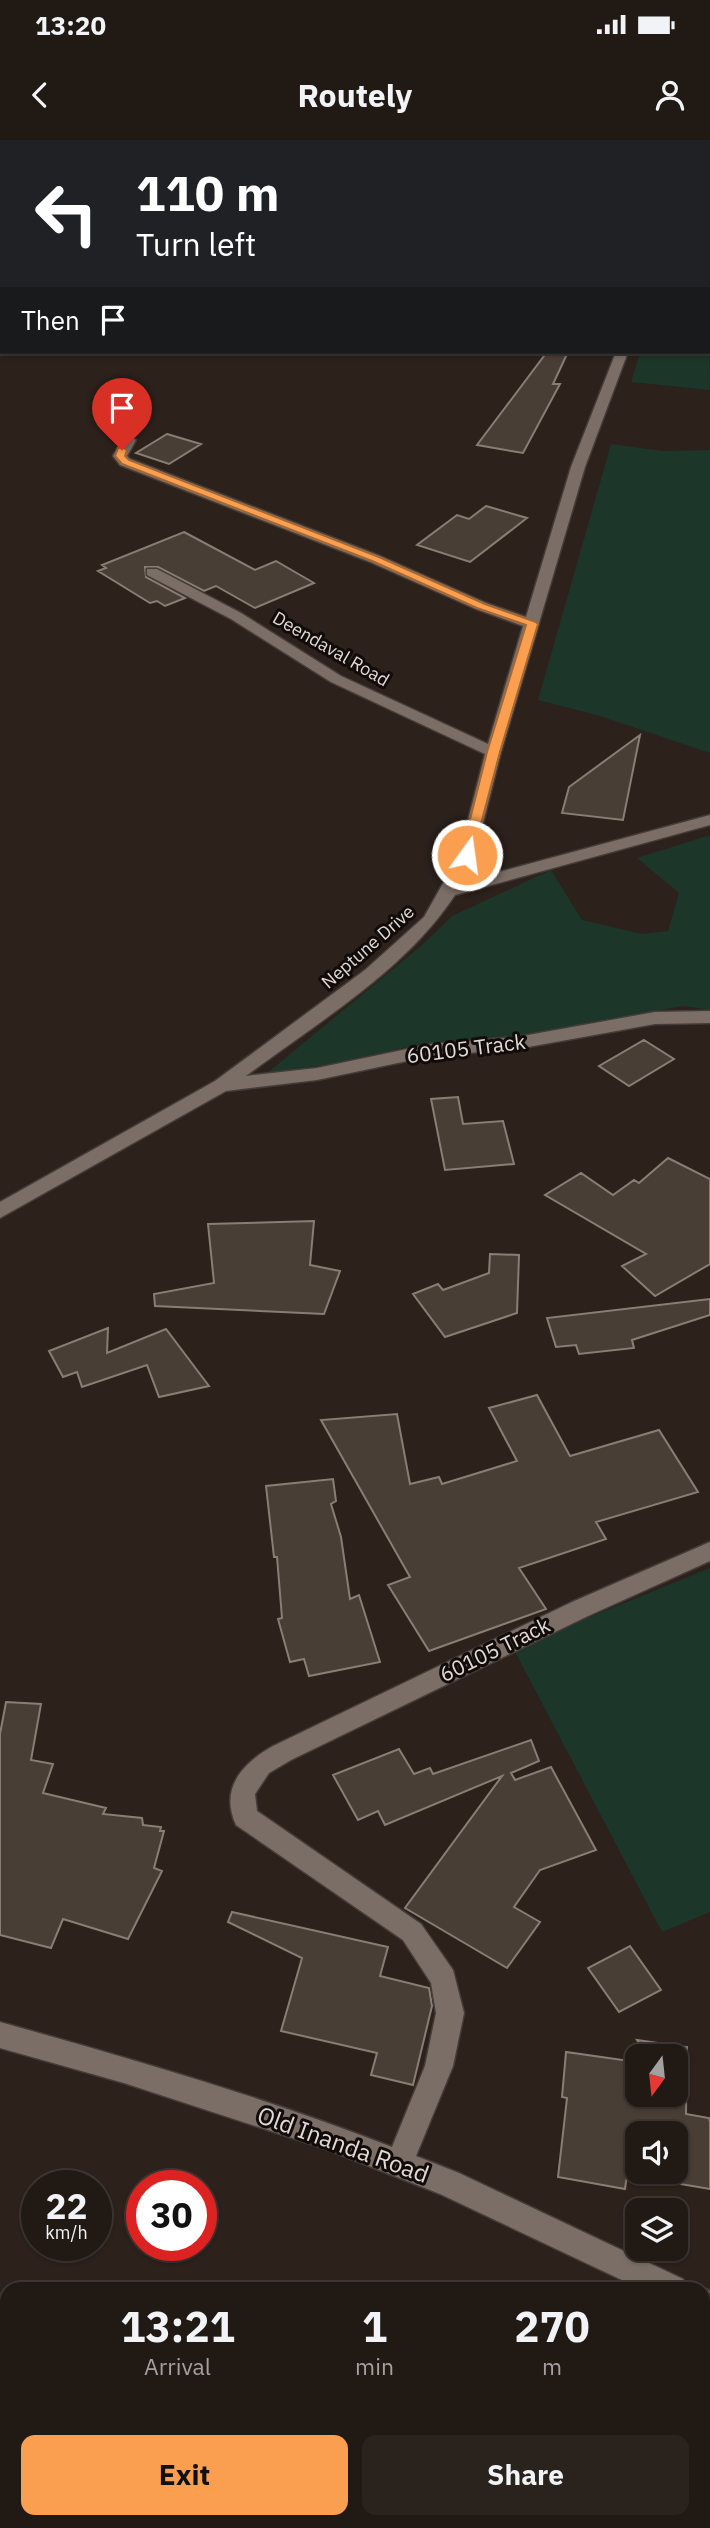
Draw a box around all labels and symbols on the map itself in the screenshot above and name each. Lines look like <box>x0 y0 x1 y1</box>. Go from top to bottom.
pin <box>92 378 152 450</box>
street label: Deendaval Road <box>269 606 394 691</box>
position arrow <box>430 818 504 892</box>
street label: Neptune Drive <box>316 900 419 993</box>
street label: 60105 Track <box>405 1027 527 1069</box>
street label: 60105 Track <box>435 1610 554 1688</box>
north arrow <box>625 2044 688 2107</box>
street label: Old Inanda Road <box>253 2098 434 2190</box>
speed limit sign: 30 <box>126 2170 217 2261</box>

